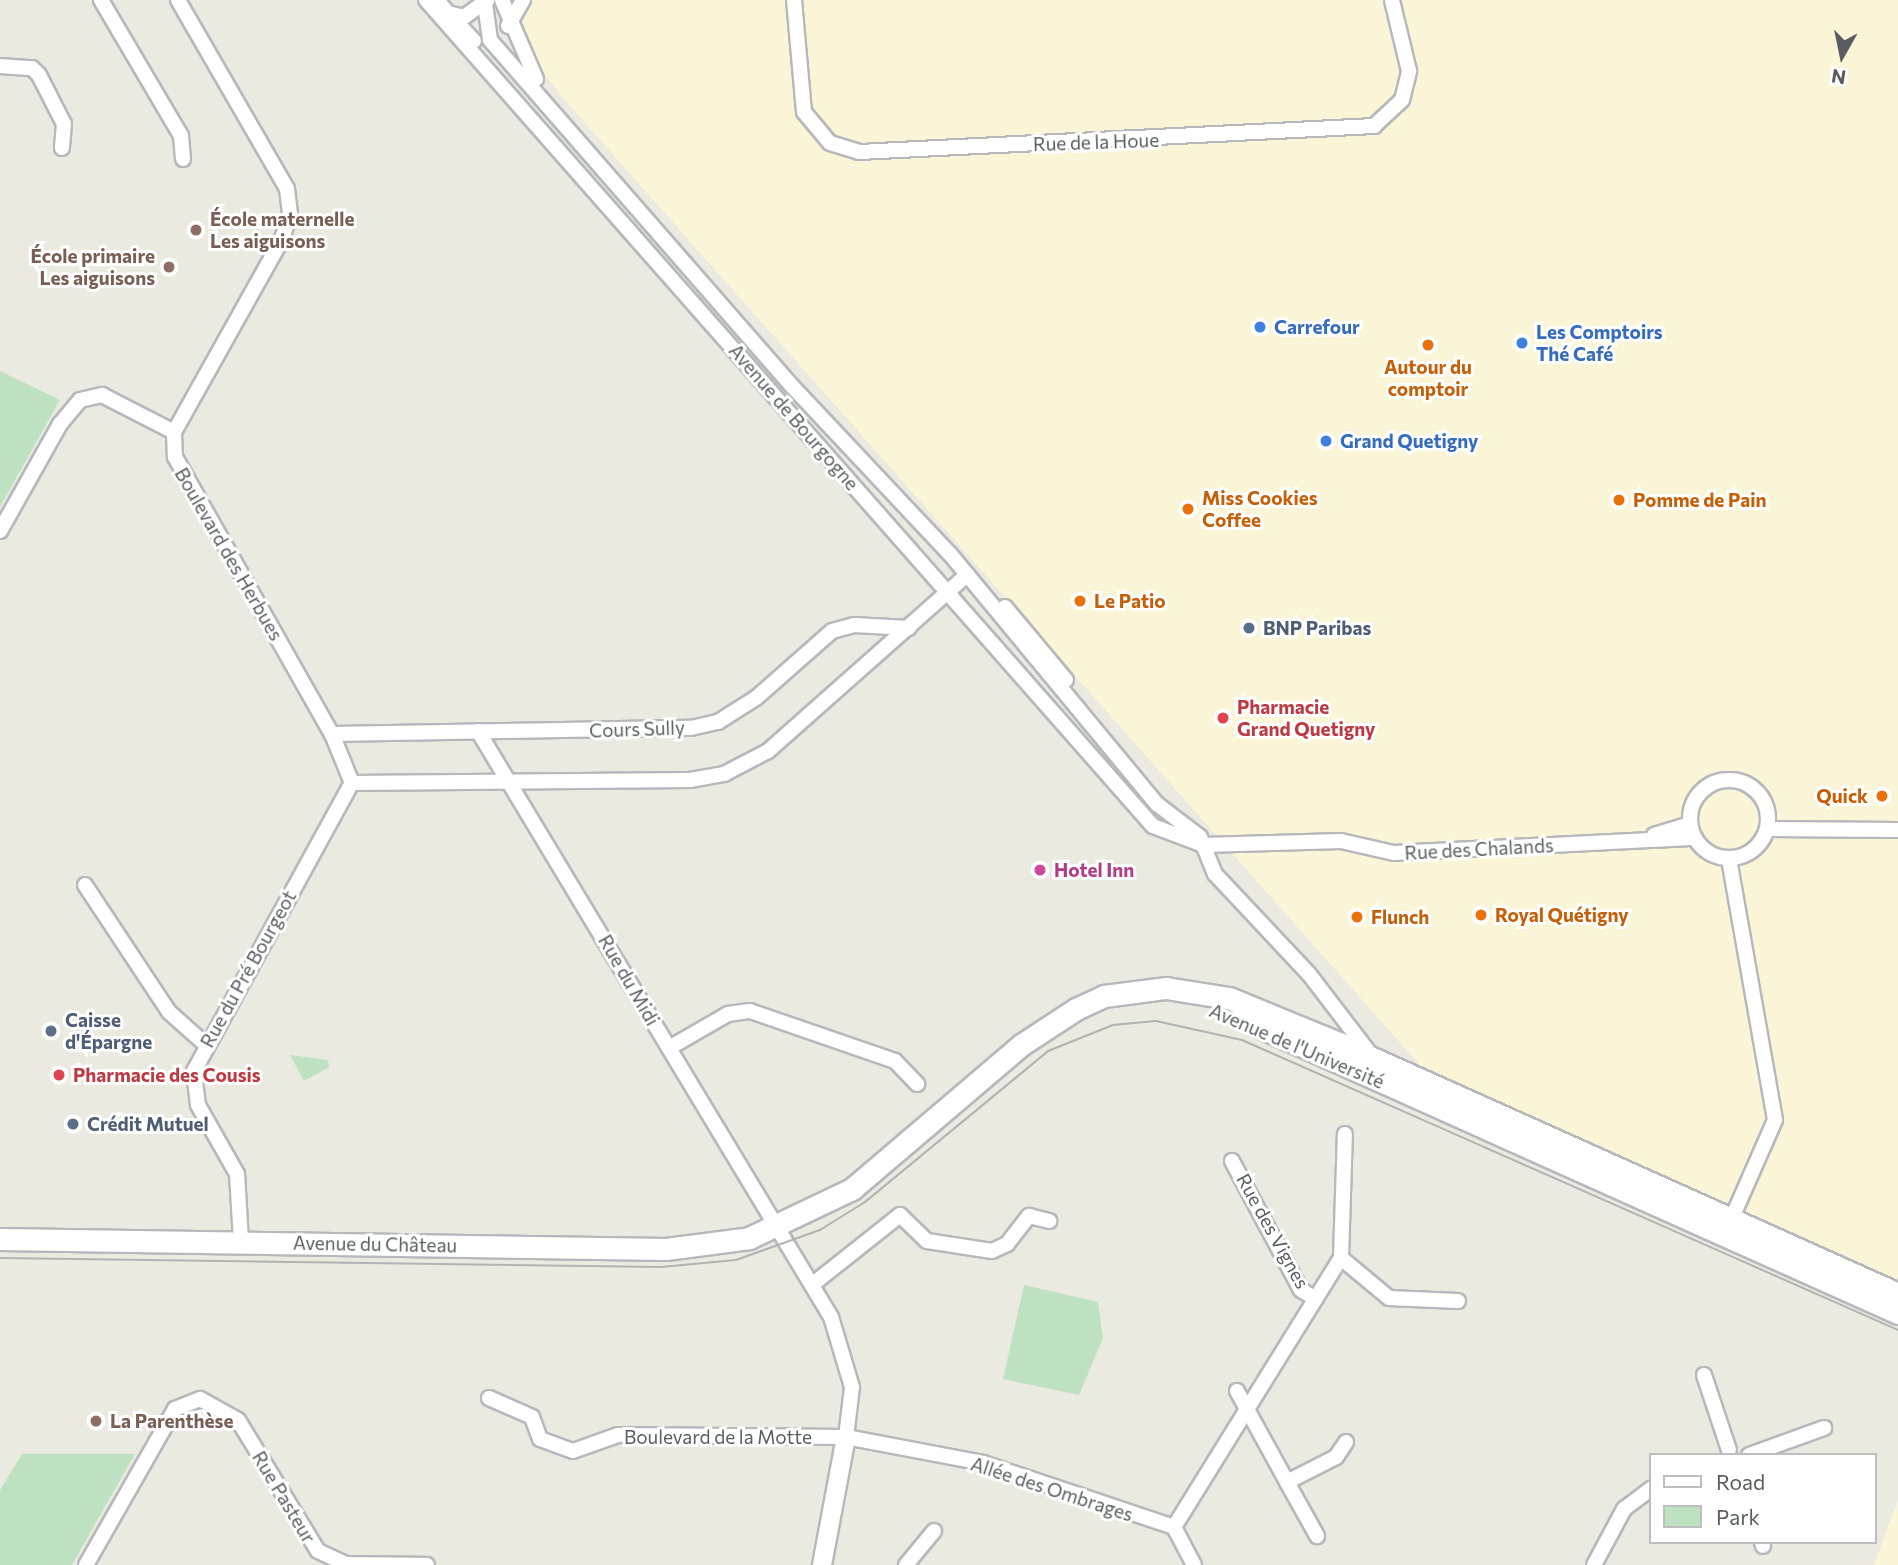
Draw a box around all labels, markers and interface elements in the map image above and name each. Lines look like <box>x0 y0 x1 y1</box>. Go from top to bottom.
north arrow <box>1807 21 1877 91</box>
text: N <box>1830 65 1847 90</box>
street label: Rue de la Houe <box>1033 128 1159 156</box>
place label: École maternelle Les aiguisons <box>210 208 354 252</box>
marker: École maternelle Les aiguisons <box>188 222 204 238</box>
place label: École primaire Les aiguisons <box>30 245 155 289</box>
marker: École primaire Les aiguisons <box>161 259 177 275</box>
place label: Carrefour <box>1274 316 1360 338</box>
marker: Carrefour <box>1252 319 1268 335</box>
place label: Les Comptoirs Thé Café <box>1536 321 1663 365</box>
marker: Les Comptoirs Thé Café <box>1514 335 1530 351</box>
marker: Autour du comptoir <box>1420 337 1436 353</box>
street label: Avenue de Bourgogne <box>724 339 864 495</box>
place label: Autour du comptoir <box>1384 356 1472 400</box>
place label: Grand Quetigny <box>1340 430 1478 452</box>
marker: Grand Quetigny <box>1318 433 1334 449</box>
street label: Boulevard des Herbues <box>170 463 288 645</box>
place label: Miss Cookies Coffee <box>1202 487 1318 531</box>
place label: Pomme de Pain <box>1633 489 1767 511</box>
marker: Pomme de Pain <box>1611 492 1627 508</box>
marker: Miss Cookies Coffee <box>1180 501 1196 517</box>
place label: Le Patio <box>1094 590 1166 612</box>
marker: Le Patio <box>1072 593 1088 609</box>
place label: BNP Paribas <box>1263 617 1371 639</box>
marker: BNP Paribas <box>1241 620 1257 636</box>
place label: Pharmacie Grand Quetigny <box>1237 696 1375 740</box>
marker: Pharmacie Grand Quetigny <box>1215 710 1231 726</box>
street label: Cours Sully <box>589 716 685 742</box>
place label: Quick <box>1816 785 1868 807</box>
marker: Quick <box>1874 788 1890 804</box>
street label: Rue des Chalands <box>1404 834 1554 864</box>
place label: Hotel Inn <box>1054 859 1134 881</box>
marker: Hotel Inn <box>1032 862 1048 878</box>
street label: Rue du Pré Bourgeot <box>195 887 301 1051</box>
place label: Royal Quétigny <box>1495 904 1629 926</box>
place label: Flunch <box>1371 906 1429 928</box>
marker: Royal Quétigny <box>1473 907 1489 923</box>
marker: Flunch <box>1349 909 1365 925</box>
street label: Rue du Midi <box>594 931 664 1029</box>
street label: Avenue de l'Université <box>1206 999 1388 1093</box>
place label: Caisse d'Épargne <box>65 1009 152 1053</box>
marker: Caisse d'Épargne <box>43 1023 59 1039</box>
place label: Pharmacie des Cousis <box>73 1064 261 1086</box>
marker: Pharmacie des Cousis <box>51 1067 67 1083</box>
place label: Crédit Mutuel <box>87 1113 209 1135</box>
marker: Crédit Mutuel <box>65 1116 81 1132</box>
street label: Rue des Vignes <box>1232 1170 1314 1292</box>
street label: Avenue du Château <box>293 1231 457 1257</box>
place label: La Parenthèse <box>110 1410 233 1432</box>
marker: La Parenthèse <box>88 1413 104 1429</box>
street label: Boulevard de la Motte <box>624 1426 812 1448</box>
street label: Rue Pasteur <box>248 1447 320 1547</box>
street label: Allée des Ombrages <box>968 1452 1136 1526</box>
legend <box>1650 1453 1877 1544</box>
text: Road <box>1716 1469 1765 1494</box>
text: Park <box>1716 1504 1760 1529</box>

